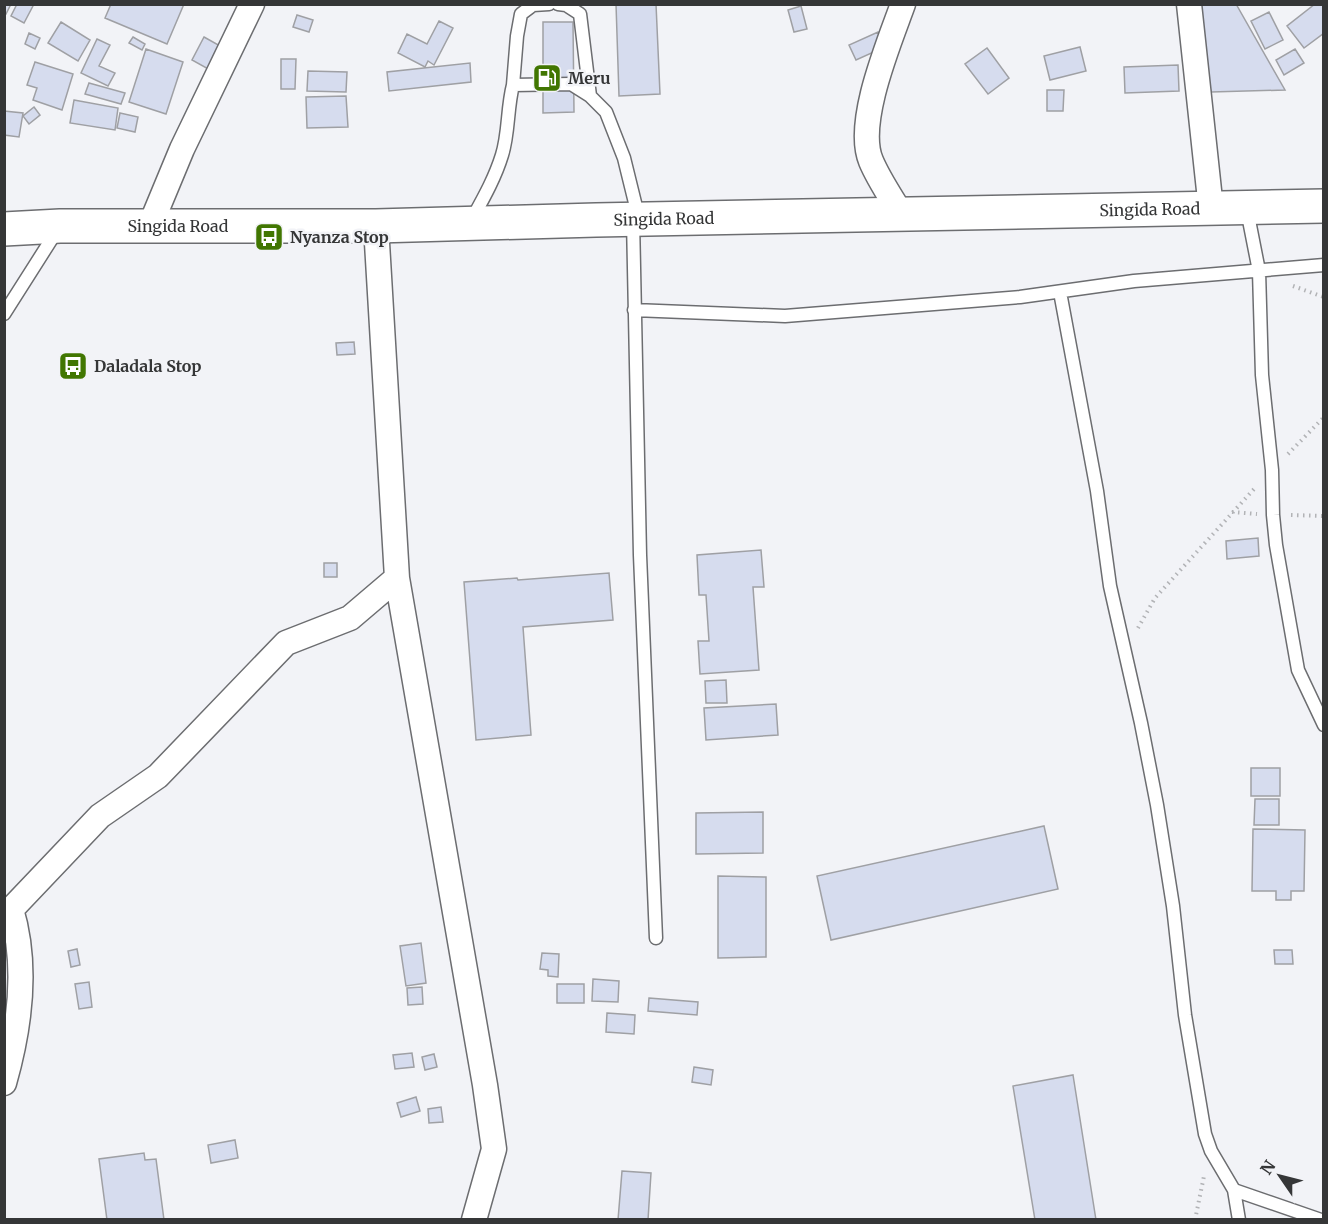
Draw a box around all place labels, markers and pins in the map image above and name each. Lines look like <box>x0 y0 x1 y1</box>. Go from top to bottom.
fuel station icon: Meru <box>531 62 563 94</box>
place label: Meru <box>568 68 611 88</box>
bus stop icon: Nyanza Stop <box>253 221 285 253</box>
place label: Nyanza Stop <box>290 227 389 247</box>
bus stop icon: Daladala Stop <box>57 350 89 382</box>
place label: Daladala Stop <box>94 356 201 376</box>

